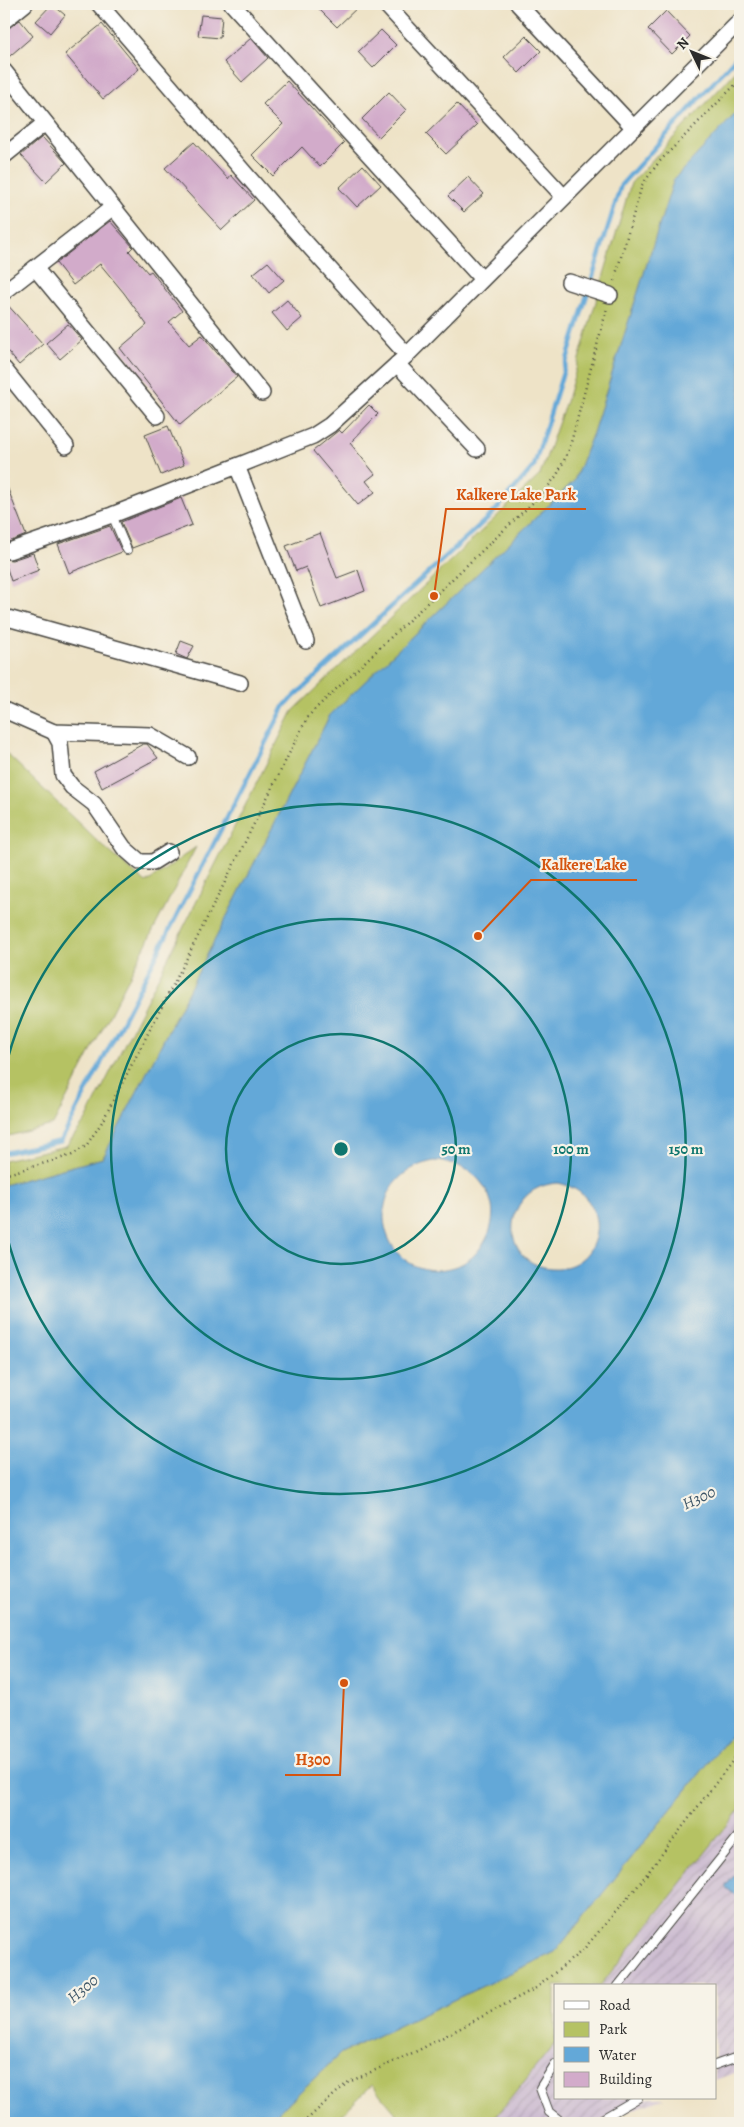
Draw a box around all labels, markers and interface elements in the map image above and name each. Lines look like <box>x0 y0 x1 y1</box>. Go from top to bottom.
north arrow <box>666 28 716 78</box>
text: N <box>672 33 693 54</box>
callout: Kalkere Lake Park <box>446 478 586 509</box>
text: Kalkere Lake Park <box>456 484 577 506</box>
callout: Kalkere Lake <box>531 849 637 880</box>
text: Kalkere Lake <box>541 854 627 876</box>
text: 50 m <box>441 1139 471 1159</box>
text: 100 m <box>553 1139 589 1159</box>
text: 150 m <box>669 1139 704 1159</box>
centre of rings <box>332 1140 350 1158</box>
water label: H300 <box>679 1481 719 1515</box>
callout: H300 <box>285 1744 340 1775</box>
text: H300 <box>296 1749 330 1771</box>
water label: H300 <box>63 1970 103 2008</box>
legend <box>554 1984 716 2100</box>
text: Road <box>599 1995 631 2015</box>
text: Park <box>599 2019 628 2039</box>
text: Water <box>598 2045 636 2065</box>
text: Building <box>599 2069 652 2089</box>

